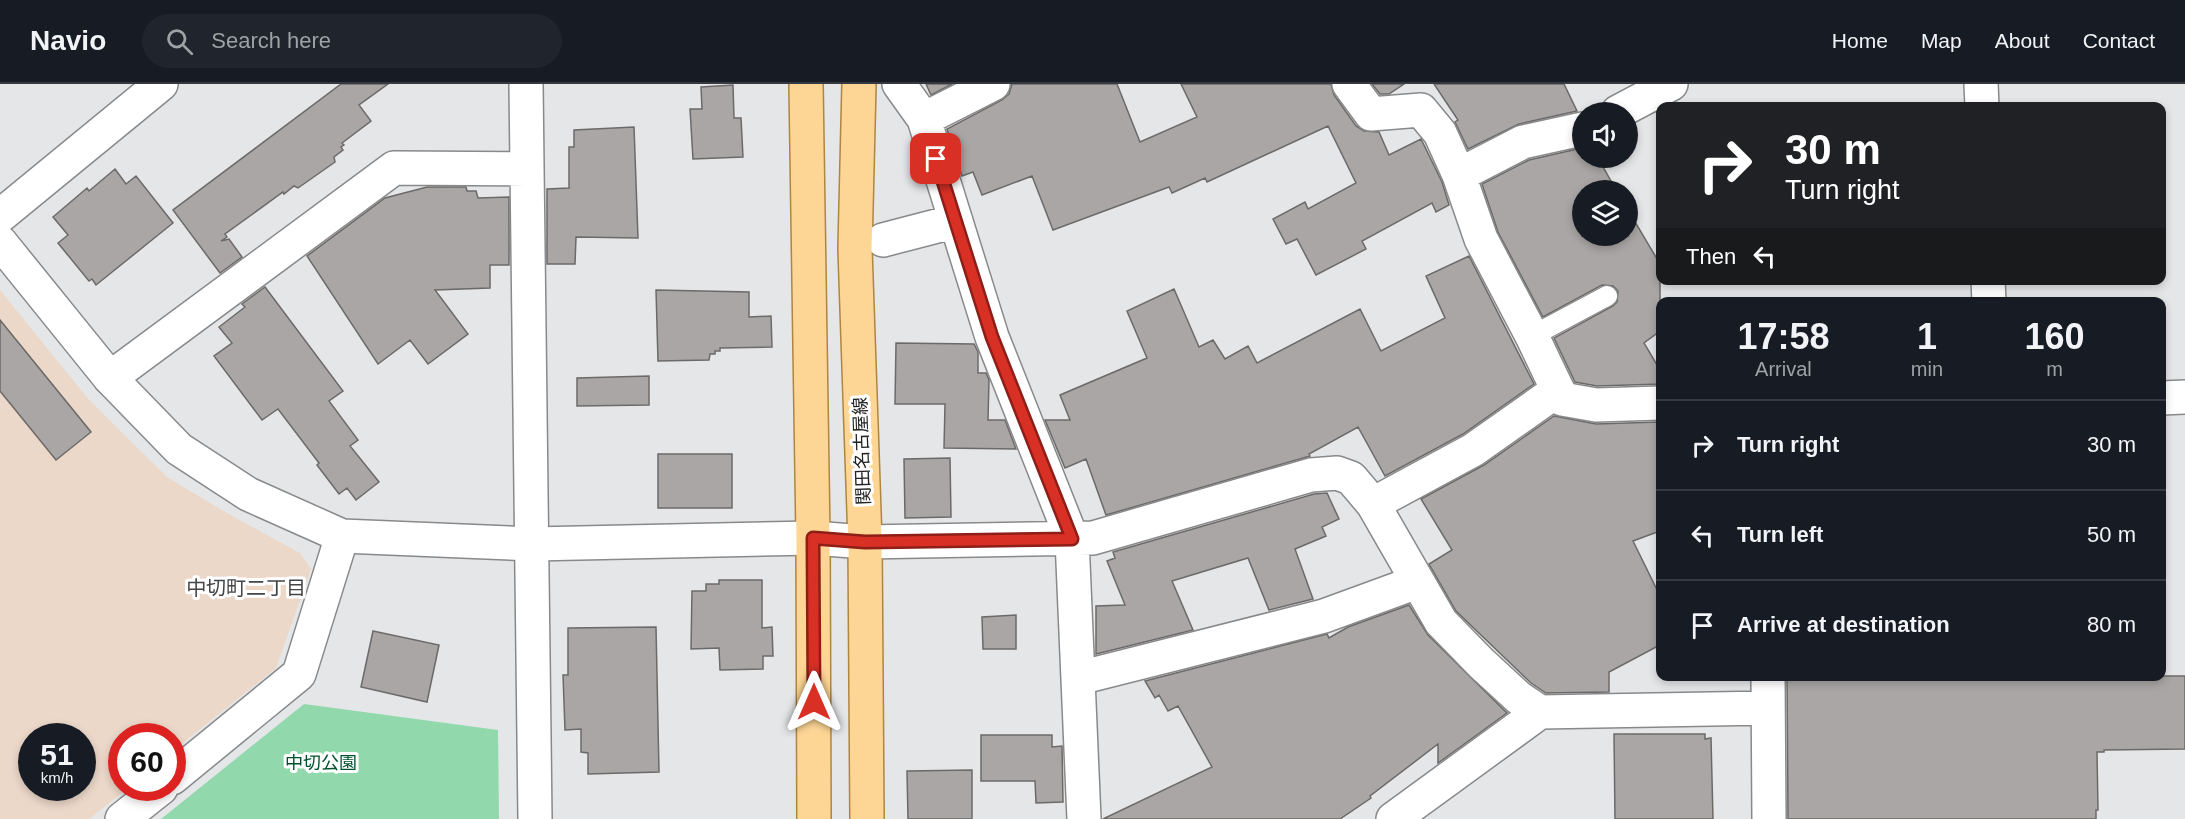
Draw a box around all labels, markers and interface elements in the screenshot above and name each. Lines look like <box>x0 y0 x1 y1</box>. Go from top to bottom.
search box <box>142 14 562 68</box>
text: Navio <box>30 25 106 56</box>
icon: search <box>163 25 196 58</box>
text: Search here <box>211 28 331 53</box>
text: Home <box>1832 29 1888 52</box>
text: Map <box>1921 29 1962 52</box>
text: About <box>1995 29 2050 52</box>
text: Contact <box>2083 29 2155 52</box>
map controls <box>1572 102 1638 246</box>
button: sound <box>1572 102 1638 168</box>
icon: right <box>1686 126 1764 204</box>
text: 30 m <box>1785 126 1881 173</box>
pin <box>910 133 961 184</box>
icon: arrive <box>919 142 952 175</box>
text: Turn right <box>1785 175 1900 205</box>
button: layers <box>1572 180 1638 246</box>
icon: left <box>1748 240 1781 273</box>
text: Then <box>1686 244 1736 269</box>
text: 17:58 <box>1737 316 1829 357</box>
text: 1 <box>1917 316 1937 357</box>
text: 160 <box>2024 316 2085 357</box>
text: Arrival <box>1755 358 1812 380</box>
text: min <box>1911 358 1943 380</box>
text: m <box>2046 358 2063 380</box>
street label: 関田名古屋線 <box>850 397 874 505</box>
icon: right <box>1686 429 1719 462</box>
text: Turn right <box>1737 432 1839 457</box>
text: 30 m <box>2087 432 2136 457</box>
icon: left <box>1686 519 1719 552</box>
text: Turn left <box>1737 522 1823 547</box>
text: 50 m <box>2087 522 2136 547</box>
district label: 中切町二丁目 <box>186 577 306 599</box>
icon: arrive <box>1686 609 1719 642</box>
text: Arrive at destination <box>1737 612 1950 637</box>
text: 80 m <box>2087 612 2136 637</box>
position arrow <box>782 670 846 734</box>
speed limit sign: 60 <box>108 723 186 801</box>
text: 51 <box>40 738 74 771</box>
park label: 中切公園 <box>285 753 357 773</box>
text: km/h <box>41 769 73 786</box>

